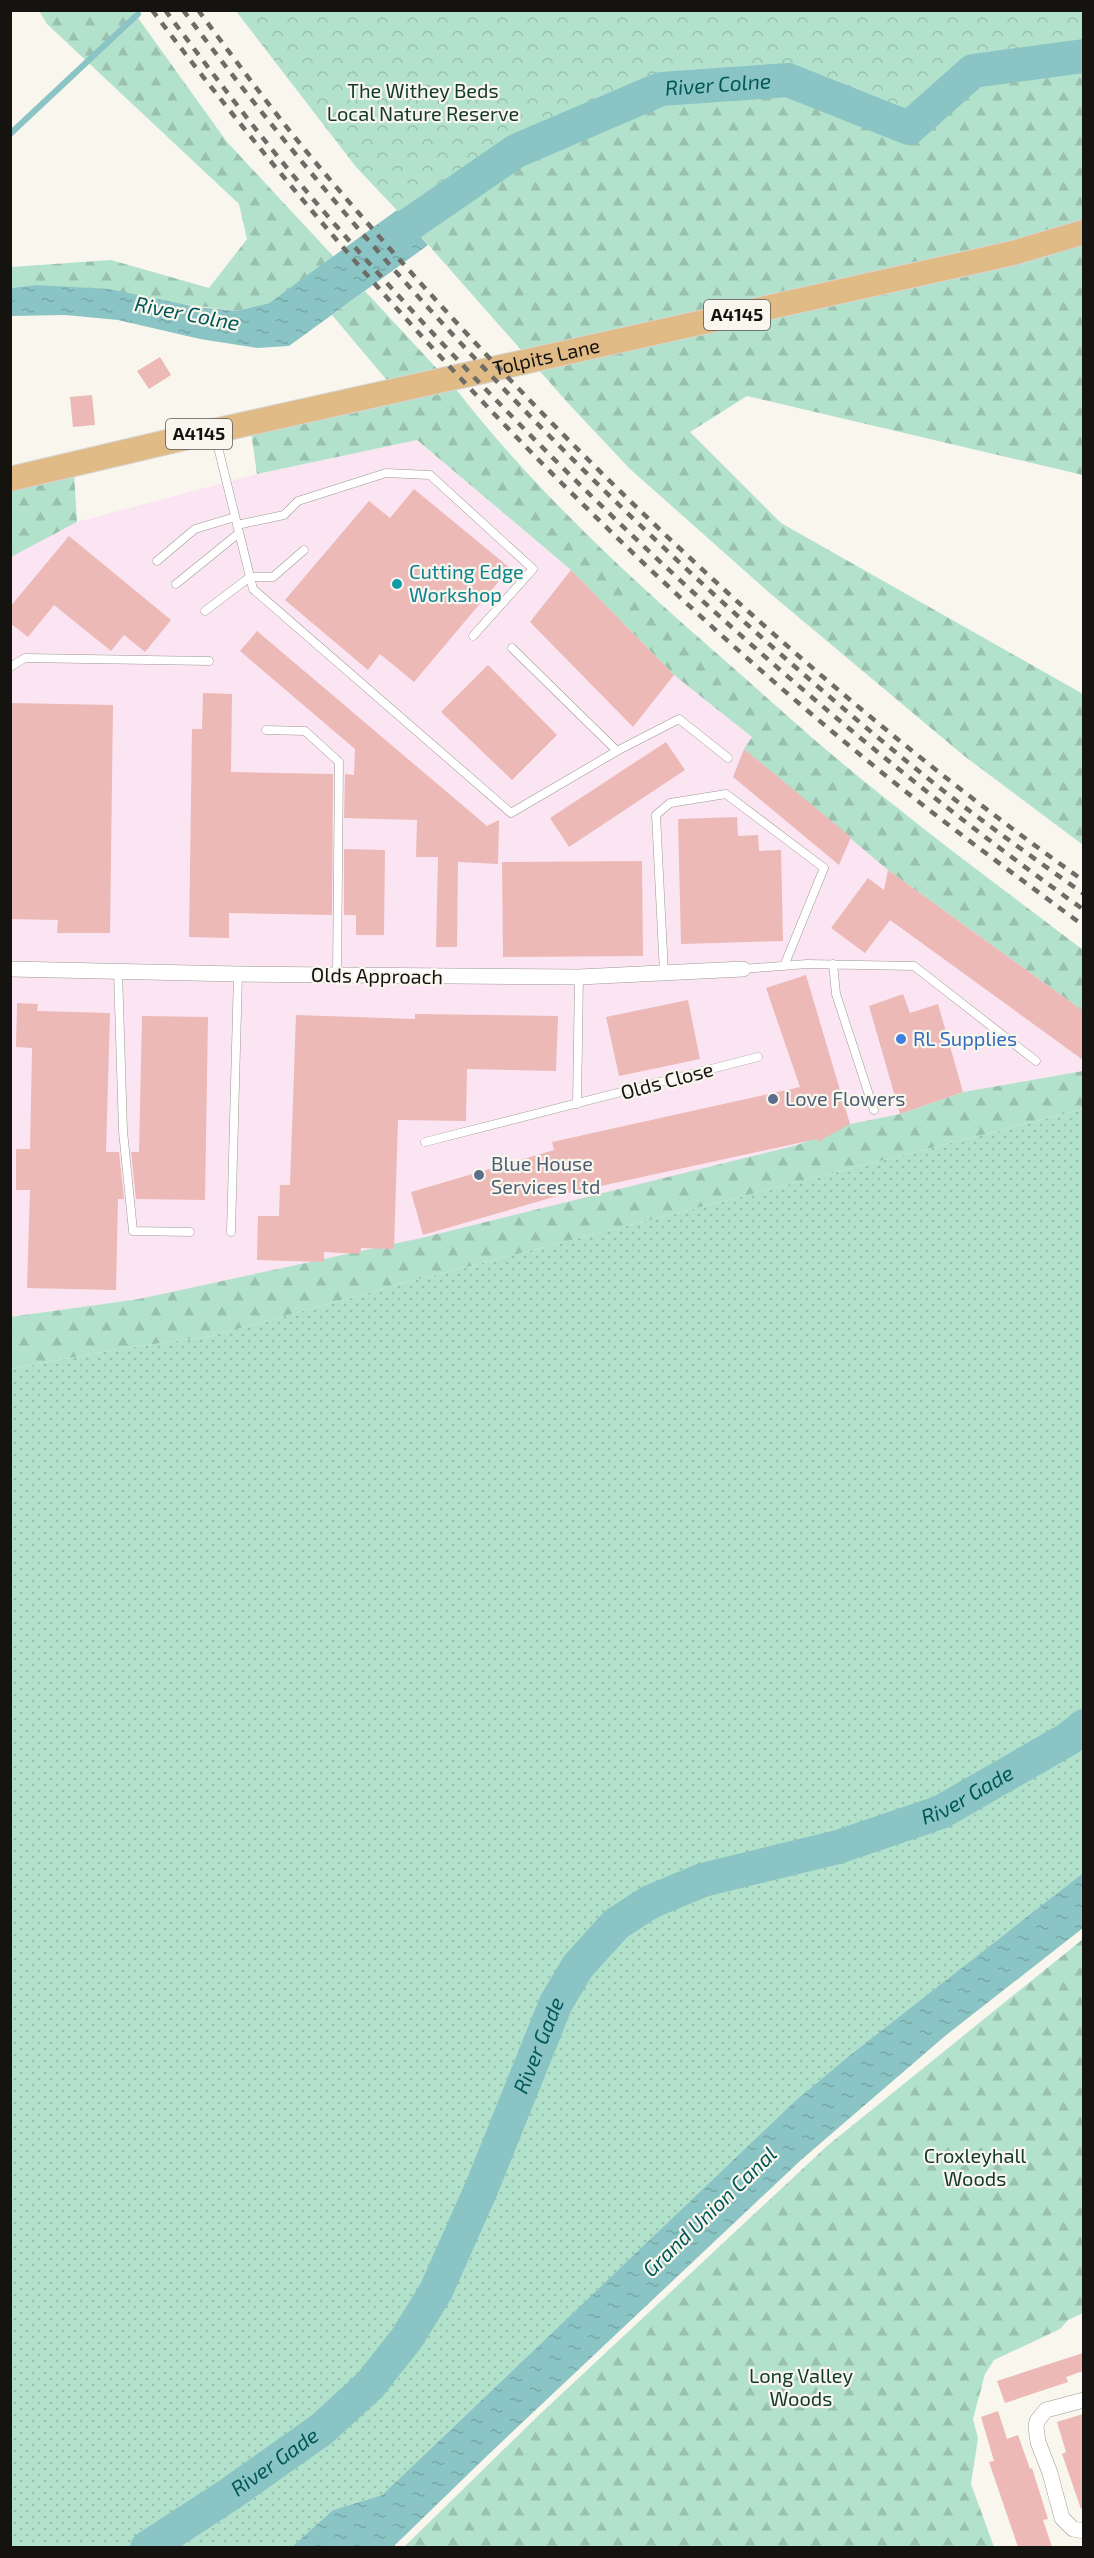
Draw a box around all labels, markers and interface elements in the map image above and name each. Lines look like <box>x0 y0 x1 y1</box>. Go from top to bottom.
water label: River Colne <box>664 67 772 100</box>
park label: The Withey Beds Local Nature Reserve <box>327 78 519 125</box>
water label: River Colne <box>133 290 242 335</box>
road number: A4145 <box>704 300 770 330</box>
street label: Tolpits Lane <box>490 332 602 380</box>
road number: A4145 <box>166 419 232 449</box>
place label: Cutting Edge Workshop <box>409 559 524 606</box>
marker: Cutting Edge Workshop <box>390 577 404 591</box>
street label: Olds Approach <box>311 962 443 988</box>
place label: RL Supplies <box>913 1026 1017 1050</box>
marker: RL Supplies <box>894 1032 908 1046</box>
street label: Olds Close <box>618 1056 716 1104</box>
place label: Love Flowers <box>785 1086 906 1110</box>
marker: Love Flowers <box>766 1092 780 1106</box>
place label: Blue House Services Ltd <box>491 1151 600 1198</box>
marker: Blue House Services Ltd <box>472 1168 486 1182</box>
water label: River Gade <box>918 1759 1017 1829</box>
water label: River Gade <box>507 1993 568 2097</box>
water label: Grand Union Canal <box>637 2141 781 2281</box>
park label: Croxleyhall Woods <box>924 2143 1026 2190</box>
park label: Long Valley Woods <box>749 2363 853 2410</box>
water label: River Gade <box>225 2422 323 2501</box>

